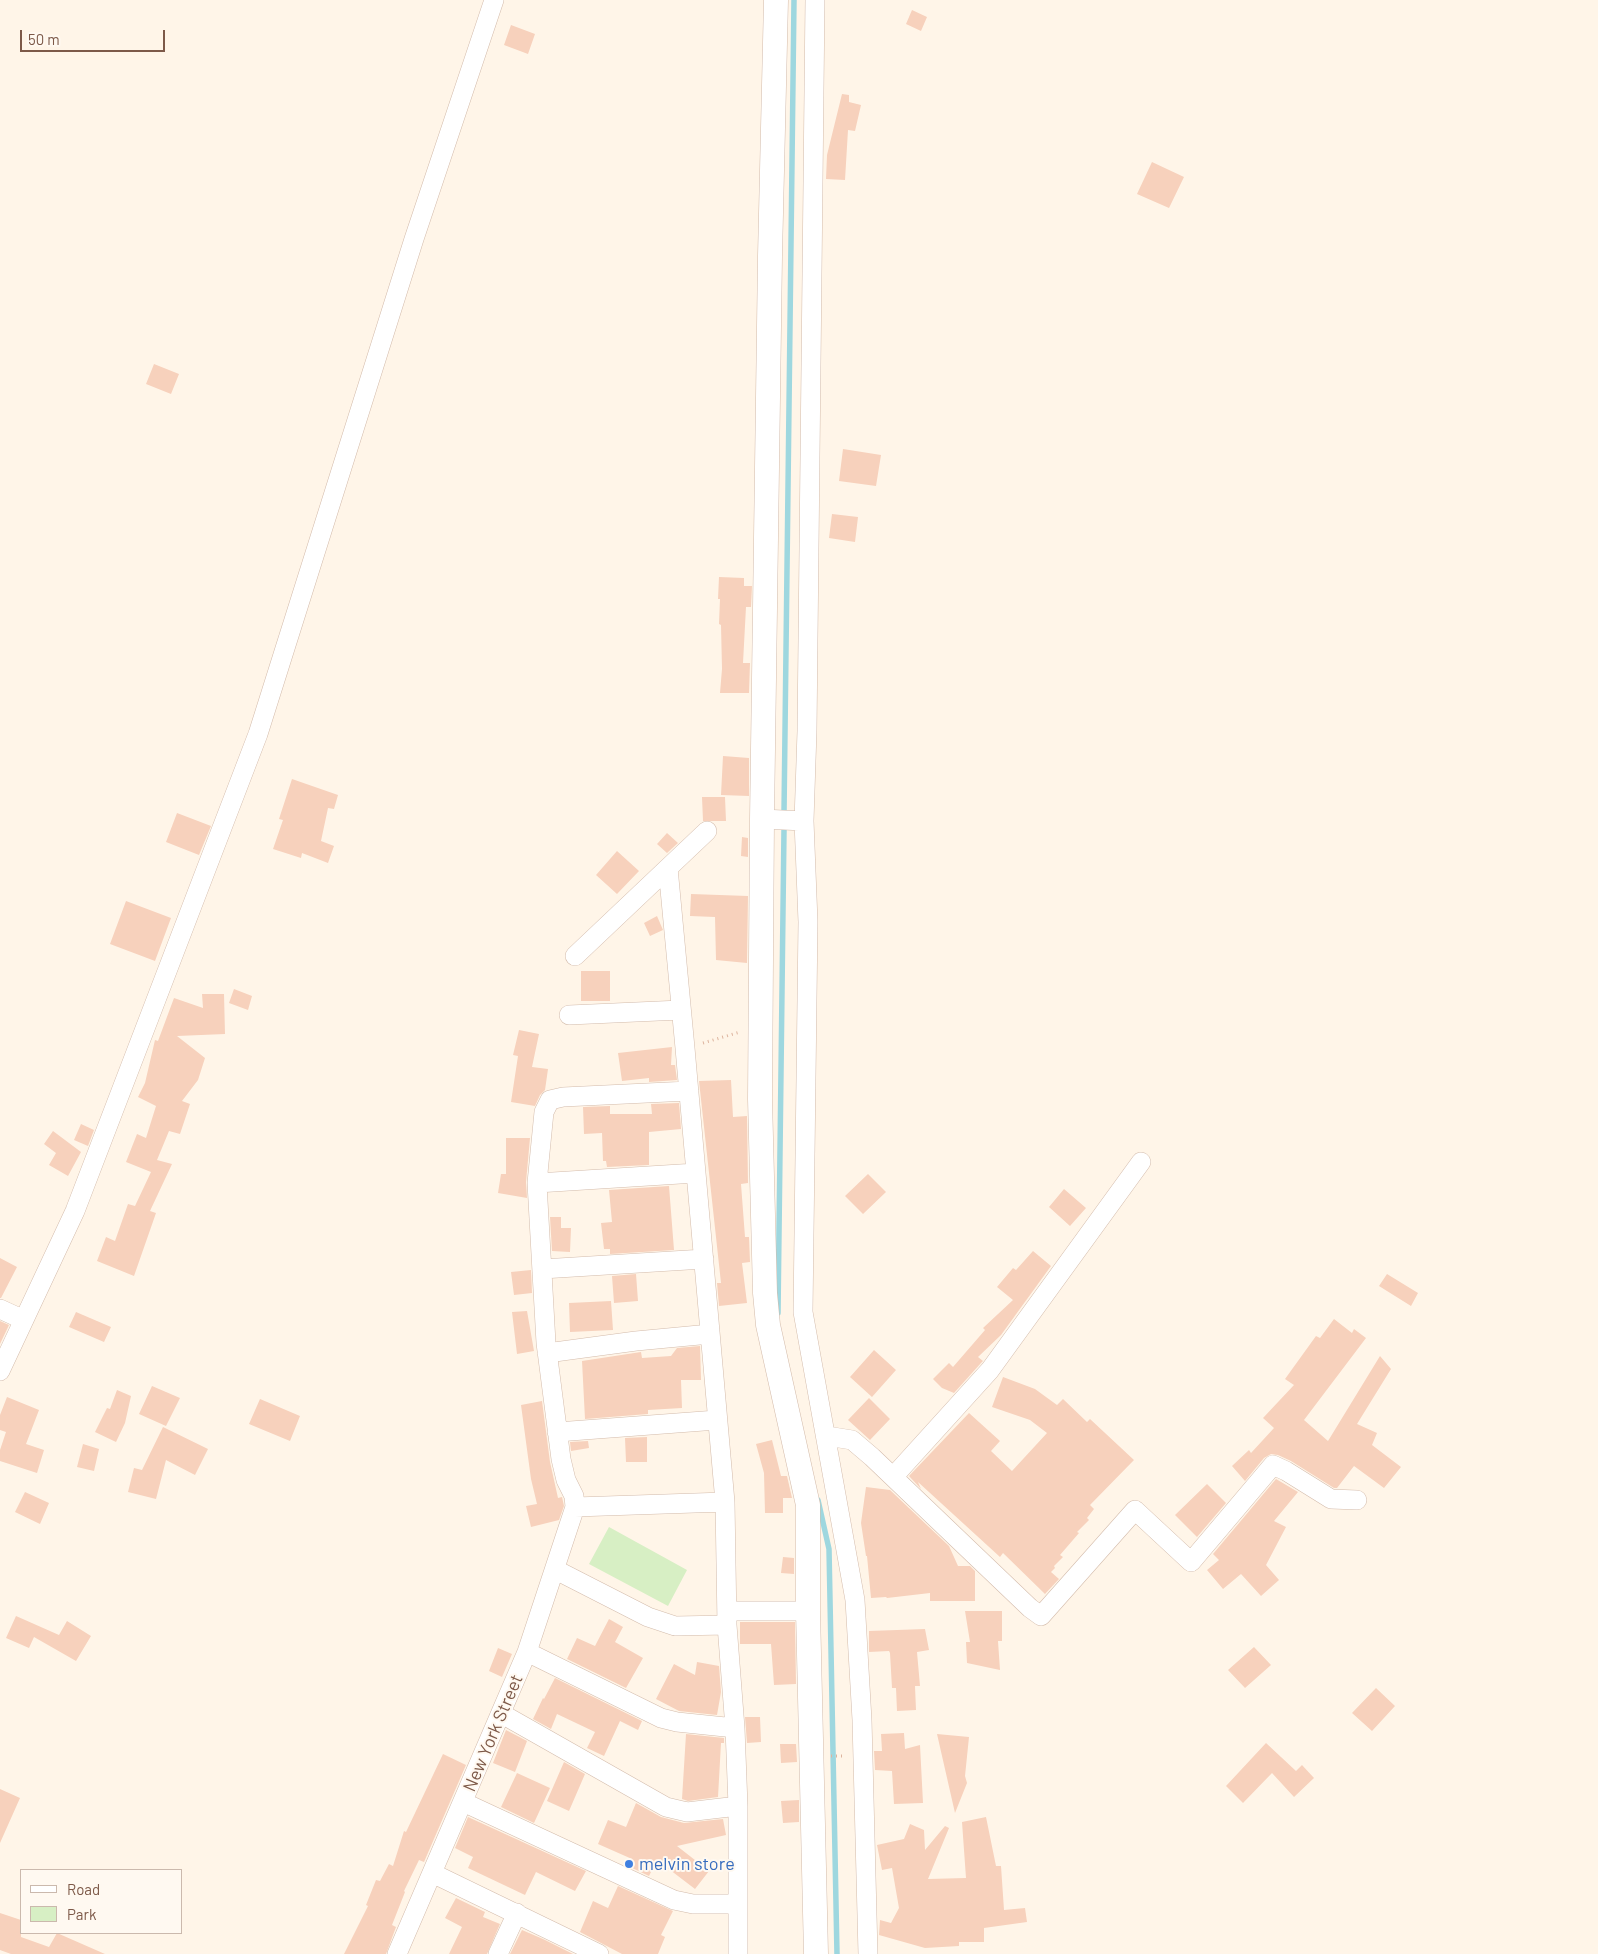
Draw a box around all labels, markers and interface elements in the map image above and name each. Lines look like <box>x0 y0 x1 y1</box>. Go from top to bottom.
scale bar <box>22 20 168 52</box>
text: 50 m <box>28 30 60 48</box>
street label: New York Street <box>459 1671 527 1795</box>
place label: melvin store <box>639 1853 735 1875</box>
marker: melvin store <box>623 1858 635 1870</box>
legend <box>20 1869 182 1934</box>
text: Road <box>67 1880 100 1898</box>
text: Park <box>67 1905 96 1923</box>

